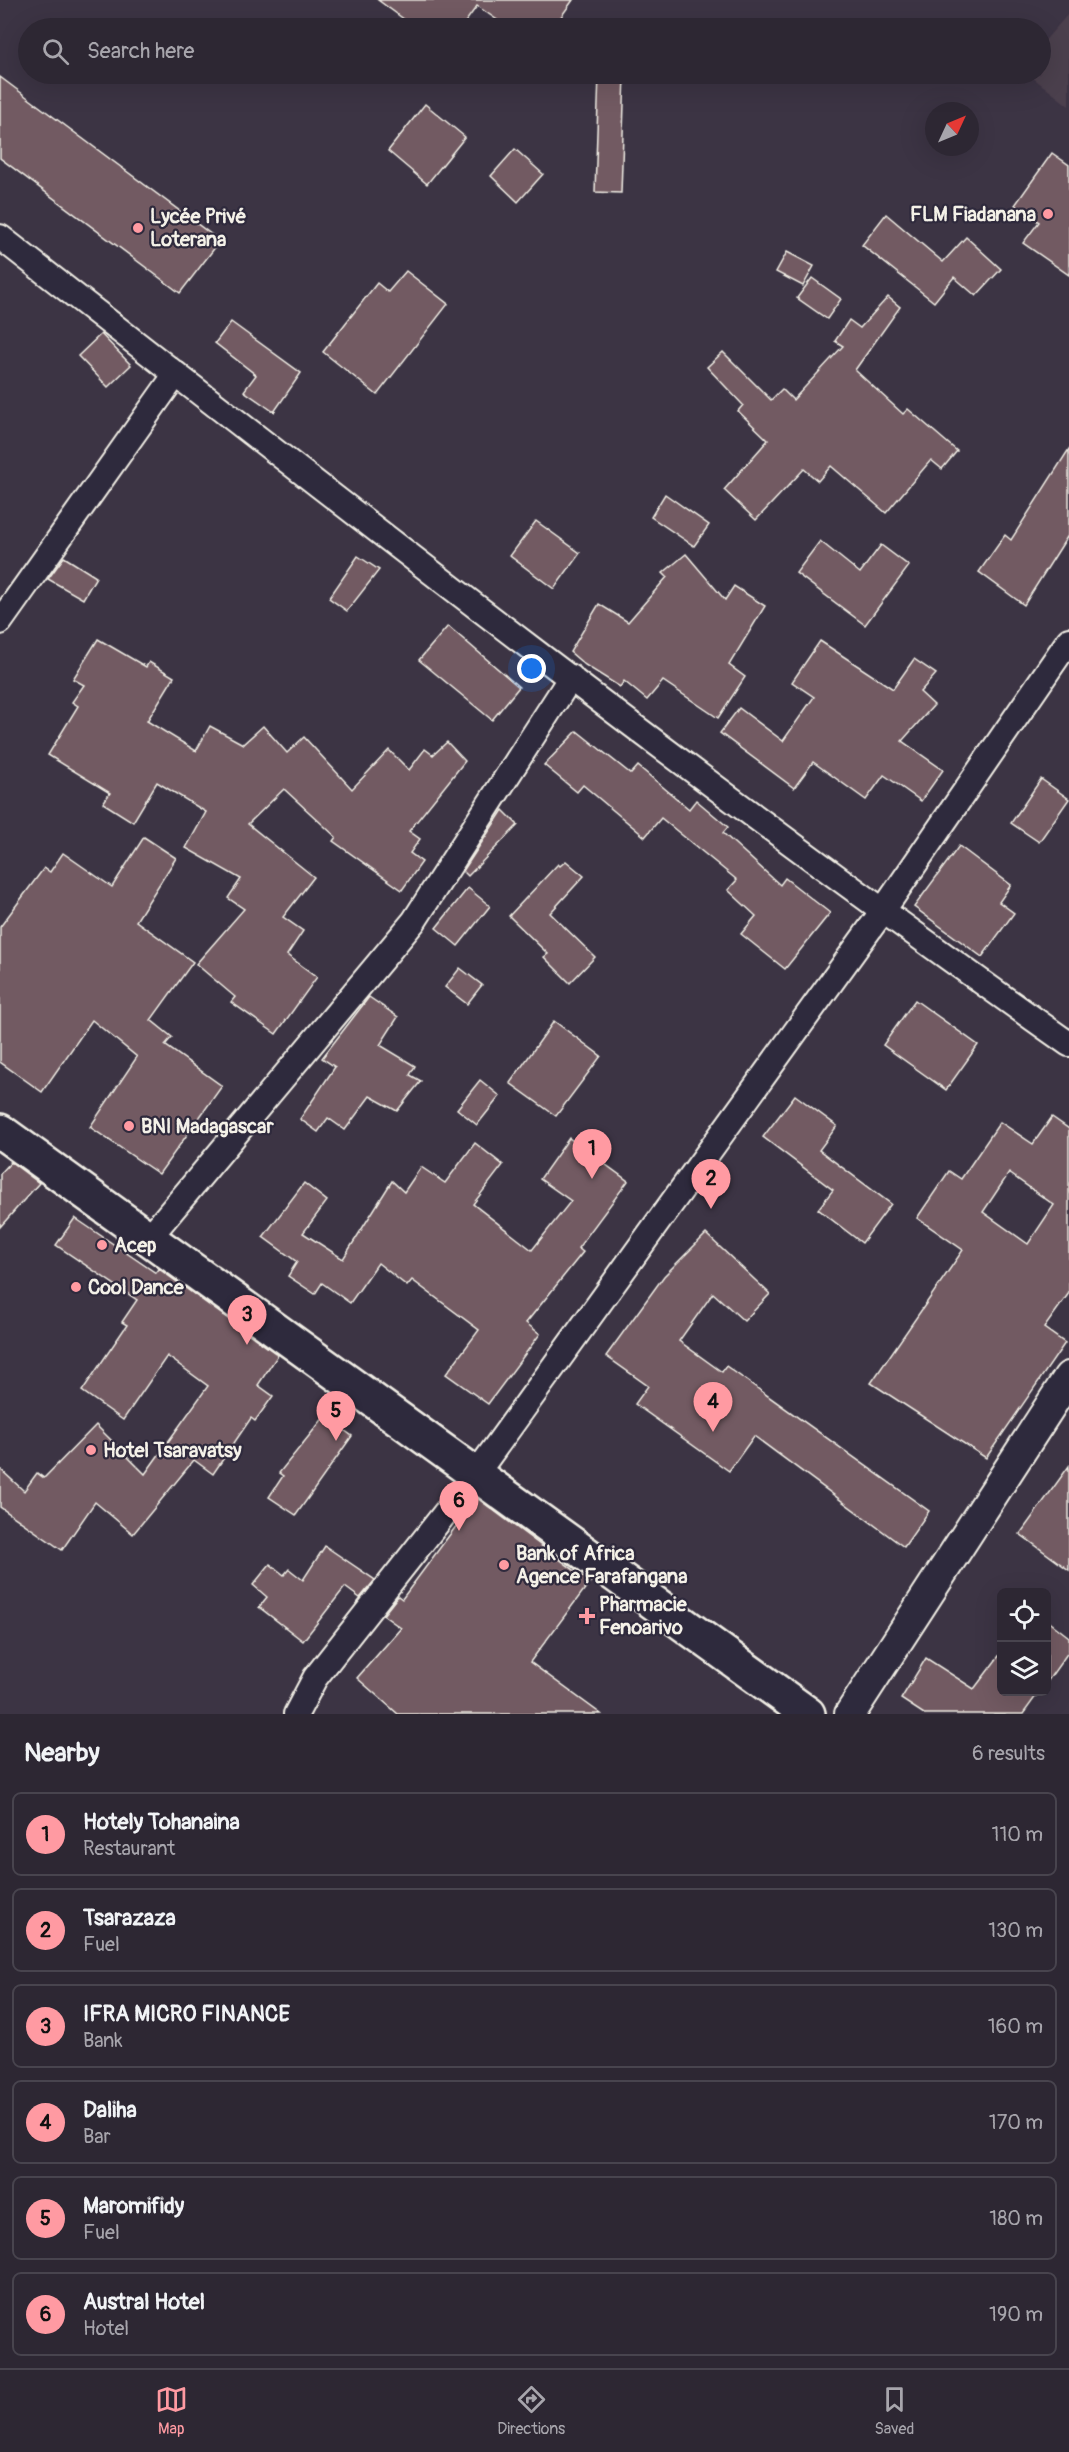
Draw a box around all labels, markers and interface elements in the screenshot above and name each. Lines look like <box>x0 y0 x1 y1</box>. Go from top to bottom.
search box <box>18 18 1051 84</box>
icon: search <box>39 35 72 68</box>
text: Search here <box>87 37 194 65</box>
north arrow <box>925 102 979 156</box>
place label: FLM Fiadanana <box>910 202 1036 227</box>
place label: Lycée Privé Loterana <box>150 204 247 252</box>
marker: FLM Fiadanana <box>1041 207 1055 221</box>
marker: Lycée Privé Loterana <box>131 221 145 235</box>
your location <box>517 654 546 683</box>
place label: BNI Madagascar <box>141 1114 274 1139</box>
marker: BNI Madagascar <box>122 1119 136 1133</box>
pin: 1 <box>572 1130 612 1179</box>
pin: 2 <box>692 1160 730 1209</box>
place label: Acep <box>114 1233 157 1258</box>
marker: Acep <box>95 1238 109 1252</box>
place label: Cool Dance <box>88 1275 185 1300</box>
marker: Cool Dance <box>69 1280 83 1294</box>
pin: 3 <box>228 1296 266 1345</box>
pin: 4 <box>694 1382 732 1432</box>
pin: 5 <box>316 1392 356 1441</box>
place label: Hotel Tsaravatsy <box>103 1438 242 1463</box>
marker: Hotel Tsaravatsy <box>84 1443 98 1457</box>
pin: 6 <box>440 1482 478 1531</box>
place label: Bank of Africa Agence Farafangana <box>516 1541 687 1589</box>
marker: Bank of Africa Agence Farafangana <box>497 1558 511 1572</box>
map controls <box>997 1588 1051 1696</box>
button: locate <box>997 1588 1051 1642</box>
place label: Pharmacie Fenoarivo <box>599 1592 688 1640</box>
marker: Pharmacie Fenoarivo <box>580 1609 594 1623</box>
button: layers <box>997 1642 1051 1696</box>
text: Nearby <box>24 1737 100 1769</box>
text: 6 results <box>972 1741 1045 1766</box>
text: Hotely Tohanaina <box>83 1808 240 1836</box>
text: 1 <box>42 1822 49 1847</box>
text: 110 m <box>992 1822 1043 1847</box>
text: Restaurant <box>83 1836 175 1861</box>
text: Tsarazaza <box>83 1904 176 1932</box>
text: 2 <box>40 1918 51 1943</box>
text: 130 m <box>988 1918 1043 1943</box>
text: Fuel <box>83 1932 120 1957</box>
text: IFRA MICRO FINANCE <box>83 2000 290 2028</box>
text: 3 <box>40 2014 51 2039</box>
text: 160 m <box>988 2014 1043 2039</box>
text: Bank <box>83 2028 123 2053</box>
text: Daliha <box>83 2096 137 2124</box>
text: 4 <box>40 2110 51 2135</box>
text: 170 m <box>989 2110 1043 2135</box>
text: Bar <box>83 2124 111 2149</box>
text: Maromifidy <box>83 2192 184 2220</box>
text: 5 <box>40 2206 51 2231</box>
text: 180 m <box>989 2206 1043 2231</box>
text: Fuel <box>83 2220 120 2245</box>
text: Austral Hotel <box>83 2288 205 2316</box>
text: 6 <box>40 2302 51 2327</box>
text: 190 m <box>989 2302 1043 2327</box>
text: Hotel <box>83 2316 129 2341</box>
tab: Map <box>155 2383 188 2439</box>
tab: Directions <box>497 2383 565 2439</box>
tab: Saved <box>875 2383 914 2439</box>

